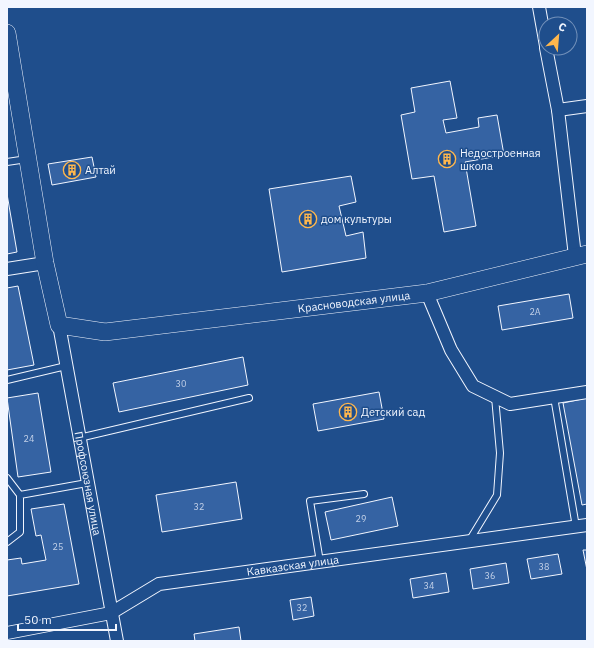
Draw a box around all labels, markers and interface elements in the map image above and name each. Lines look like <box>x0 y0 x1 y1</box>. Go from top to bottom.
north arrow <box>538 16 578 56</box>
text: С <box>556 19 569 35</box>
place label: Недостроенная школа <box>460 146 541 173</box>
building icon: Недостроенная школа <box>437 149 457 169</box>
building icon: Алтай <box>62 160 82 180</box>
place label: Алтай <box>85 163 116 177</box>
building icon: дом культуры <box>298 209 318 229</box>
place label: дом культуры <box>321 212 392 226</box>
street label: Красноводская улица <box>297 288 411 316</box>
house number: 2А <box>529 306 541 317</box>
house number: 30 <box>176 378 186 389</box>
building icon: Детский сад <box>338 402 358 422</box>
place label: Детский сад <box>361 405 426 419</box>
street label: Профсоюзная улица <box>72 430 104 537</box>
house number: 24 <box>24 433 34 444</box>
house number: 32 <box>194 501 204 512</box>
house number: 29 <box>356 513 366 524</box>
house number: 25 <box>53 541 63 552</box>
street label: Кавказская улица <box>246 552 340 579</box>
house number: 38 <box>539 561 549 572</box>
house number: 36 <box>485 570 495 581</box>
house number: 34 <box>424 580 434 591</box>
house number: 32 <box>297 602 307 613</box>
scale bar <box>18 606 116 632</box>
text: 50 m <box>24 612 52 627</box>

